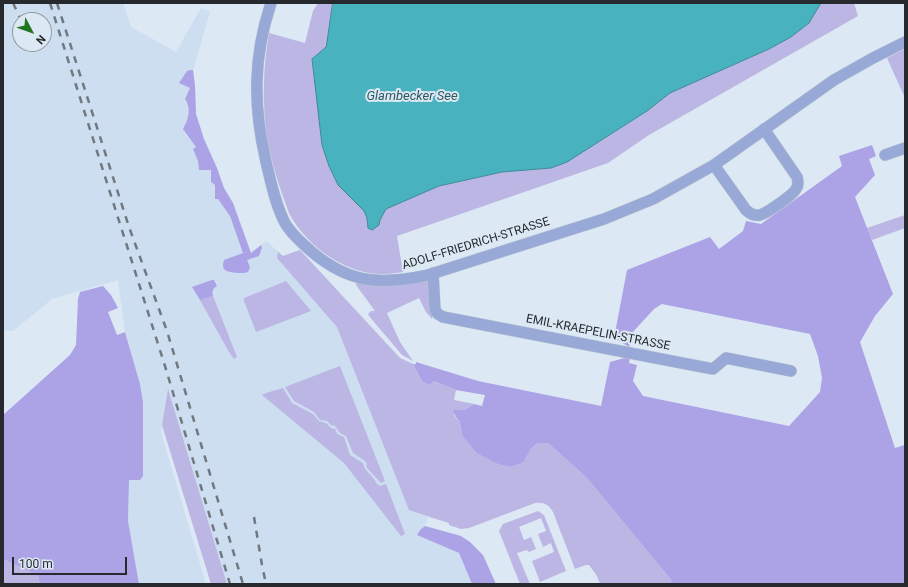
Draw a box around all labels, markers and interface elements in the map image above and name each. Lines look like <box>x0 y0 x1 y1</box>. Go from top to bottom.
north arrow <box>12 12 52 52</box>
text: N <box>33 32 48 47</box>
water label: Glambecker See <box>366 89 458 105</box>
street label: ADOLF-FRIEDRICH-STRASSE <box>401 215 551 273</box>
street label: EMIL-KRAEPELIN-STRASSE <box>525 312 671 354</box>
scale bar <box>14 549 129 575</box>
text: 100 m <box>19 557 53 571</box>

